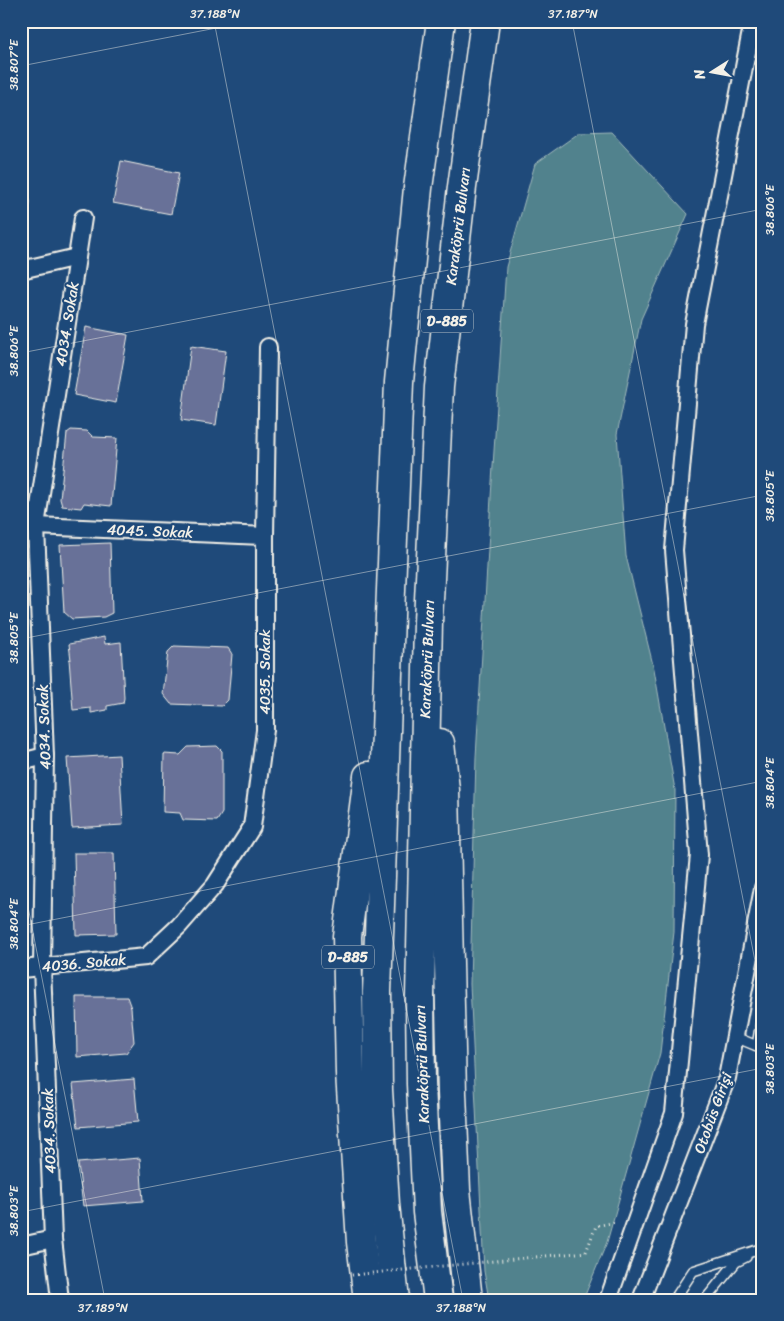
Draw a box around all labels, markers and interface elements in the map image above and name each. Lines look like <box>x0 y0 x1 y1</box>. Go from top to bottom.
text: 37.188°N <box>190 3 241 25</box>
text: 37.187°N <box>548 3 599 25</box>
text: 38.807°E <box>3 38 25 90</box>
north arrow <box>686 48 736 98</box>
text: N <box>686 67 713 83</box>
street label: Karaköprü Bulvarı <box>438 166 478 286</box>
text: 38.806°E <box>759 183 781 235</box>
street label: 4034. Sokak <box>47 280 87 368</box>
road number: D-885 <box>421 310 473 332</box>
text: 38.806°E <box>3 324 25 376</box>
text: 38.805°E <box>759 469 781 522</box>
street label: 4045. Sokak <box>106 517 194 545</box>
street label: Karaköprü Bulvarı <box>412 599 442 719</box>
text: 38.805°E <box>3 611 25 664</box>
street label: 4035. Sokak <box>252 629 278 715</box>
street label: 4034. Sokak <box>30 684 58 770</box>
text: 38.804°E <box>759 756 781 809</box>
text: 38.804°E <box>3 897 25 950</box>
street label: 4036. Sokak <box>41 946 127 980</box>
road number: D-885 <box>322 946 374 969</box>
street label: Karaköprü Bulvarı <box>407 1004 437 1124</box>
text: 38.803°E <box>759 1042 781 1094</box>
street label: Otobüs Girişi <box>686 1068 740 1157</box>
street label: 4034. Sokak <box>35 1088 63 1174</box>
text: 38.803°E <box>3 1184 25 1236</box>
text: 37.189°N <box>78 1297 129 1319</box>
text: 37.188°N <box>436 1297 487 1319</box>

